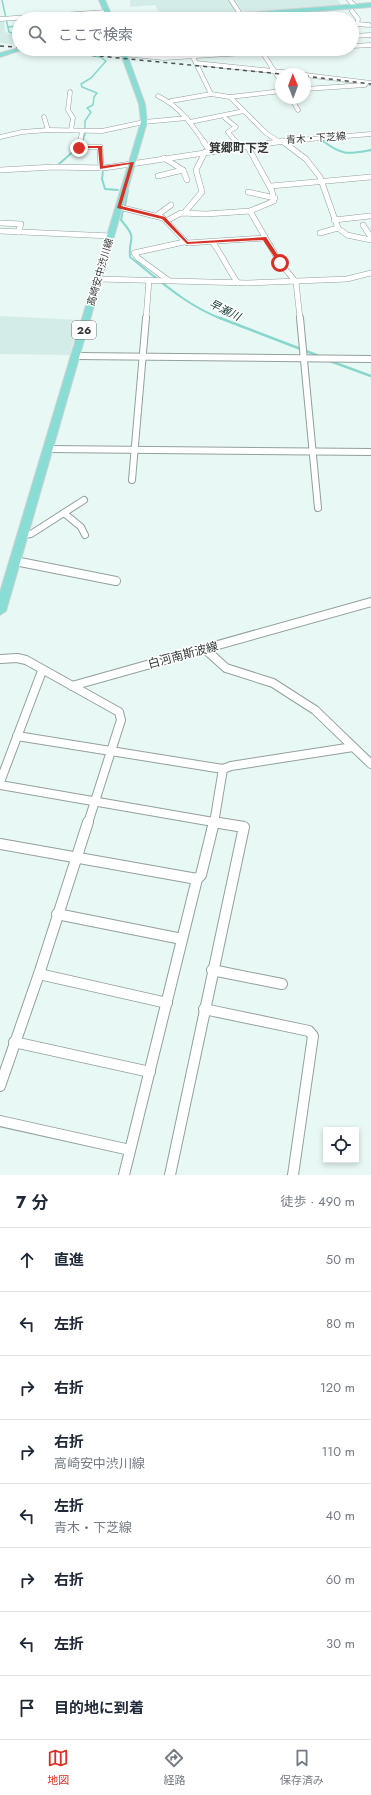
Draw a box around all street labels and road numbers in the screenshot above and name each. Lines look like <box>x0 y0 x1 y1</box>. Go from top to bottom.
street label: 青木・下芝線 <box>286 128 346 148</box>
street label: 高崎安中渋川線 <box>83 236 117 308</box>
road number: 26 <box>72 321 96 339</box>
street label: 白河南斯波線 <box>146 637 220 673</box>

